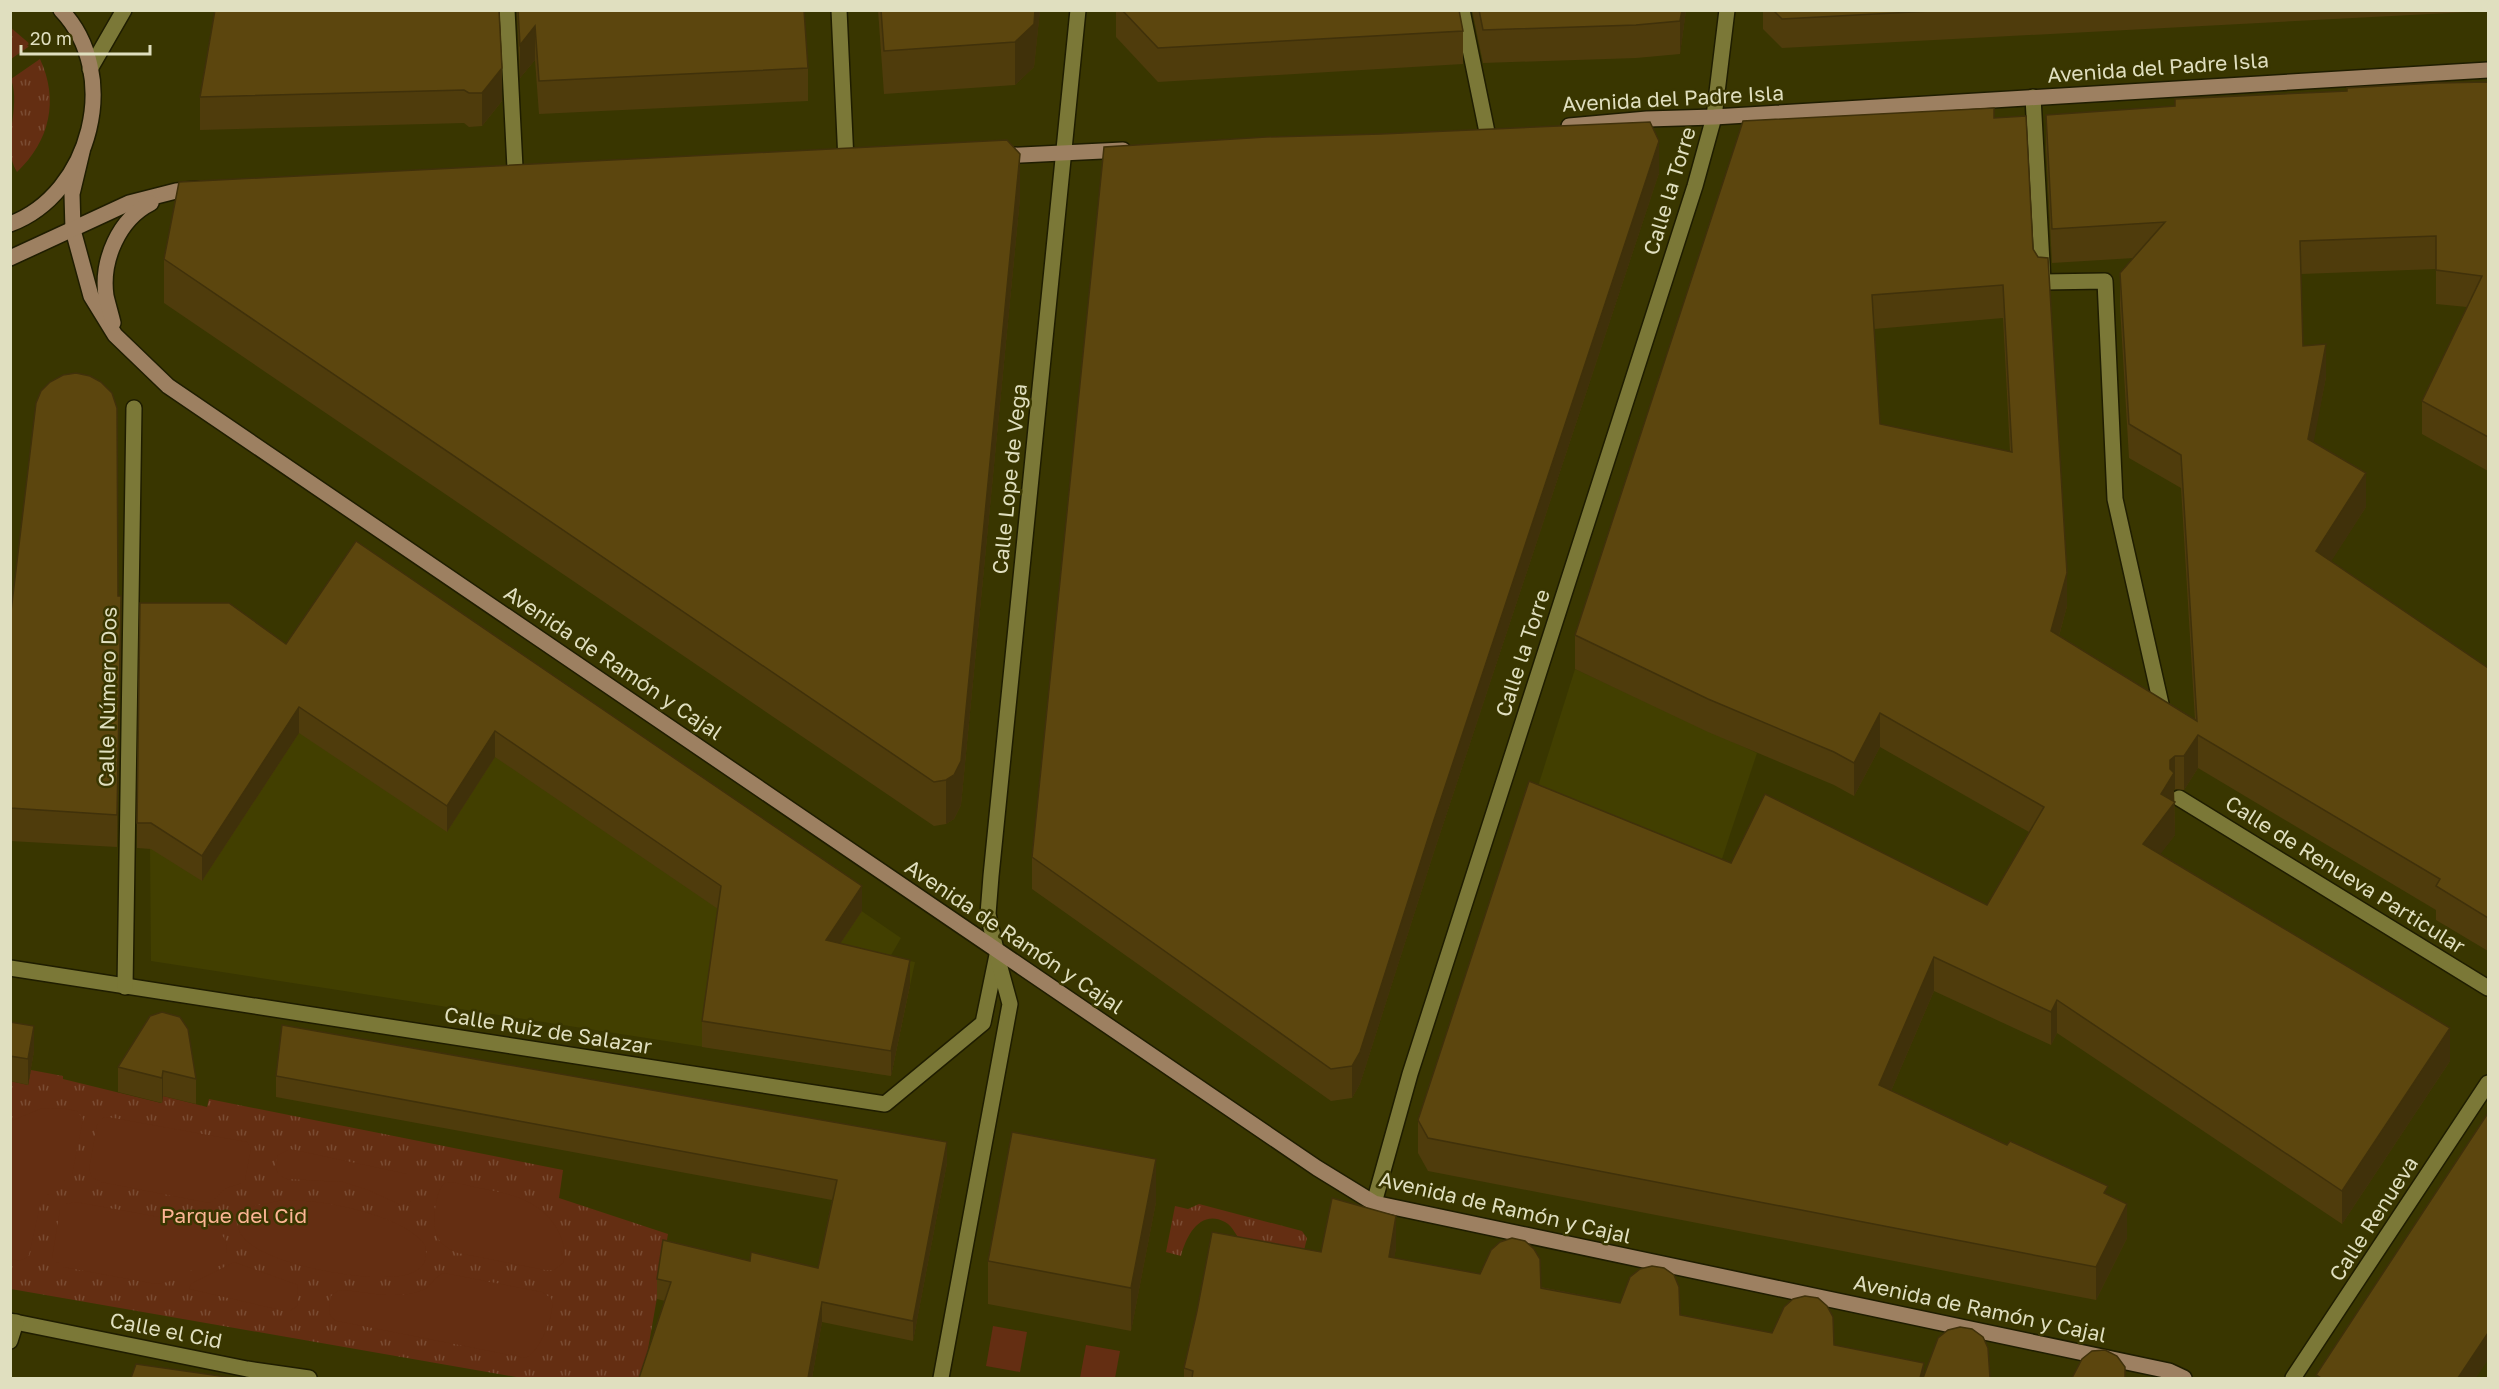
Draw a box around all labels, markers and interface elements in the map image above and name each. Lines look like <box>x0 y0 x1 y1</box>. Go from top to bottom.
scale bar <box>21 18 150 56</box>
text: 20 m <box>30 27 72 49</box>
street label: Avenida del Padre Isla <box>2046 46 2270 88</box>
street label: Avenida del Padre Isla <box>1561 79 1784 117</box>
street label: Calle la Torre <box>1637 123 1701 258</box>
street label: Calle Lope de Vega <box>986 382 1032 576</box>
street label: Avenida de Ramón y Cajal <box>499 579 728 745</box>
street label: Calle la Torre <box>1489 586 1555 720</box>
street label: Calle Número Dos <box>92 607 122 787</box>
street label: Calle de Renueva Particular <box>2221 789 2470 959</box>
street label: Avenida de Ramón y Cajal <box>900 853 1129 1019</box>
street label: Calle Ruiz de Salazar <box>442 1001 654 1059</box>
street label: Calle Renueva <box>2323 1151 2423 1286</box>
street label: Avenida de Ramón y Cajal <box>1377 1165 1634 1249</box>
park label: Parque del Cid <box>161 1202 307 1228</box>
street label: Avenida de Ramón y Cajal <box>1851 1268 2109 1348</box>
street label: Calle el Cid <box>108 1306 225 1354</box>

